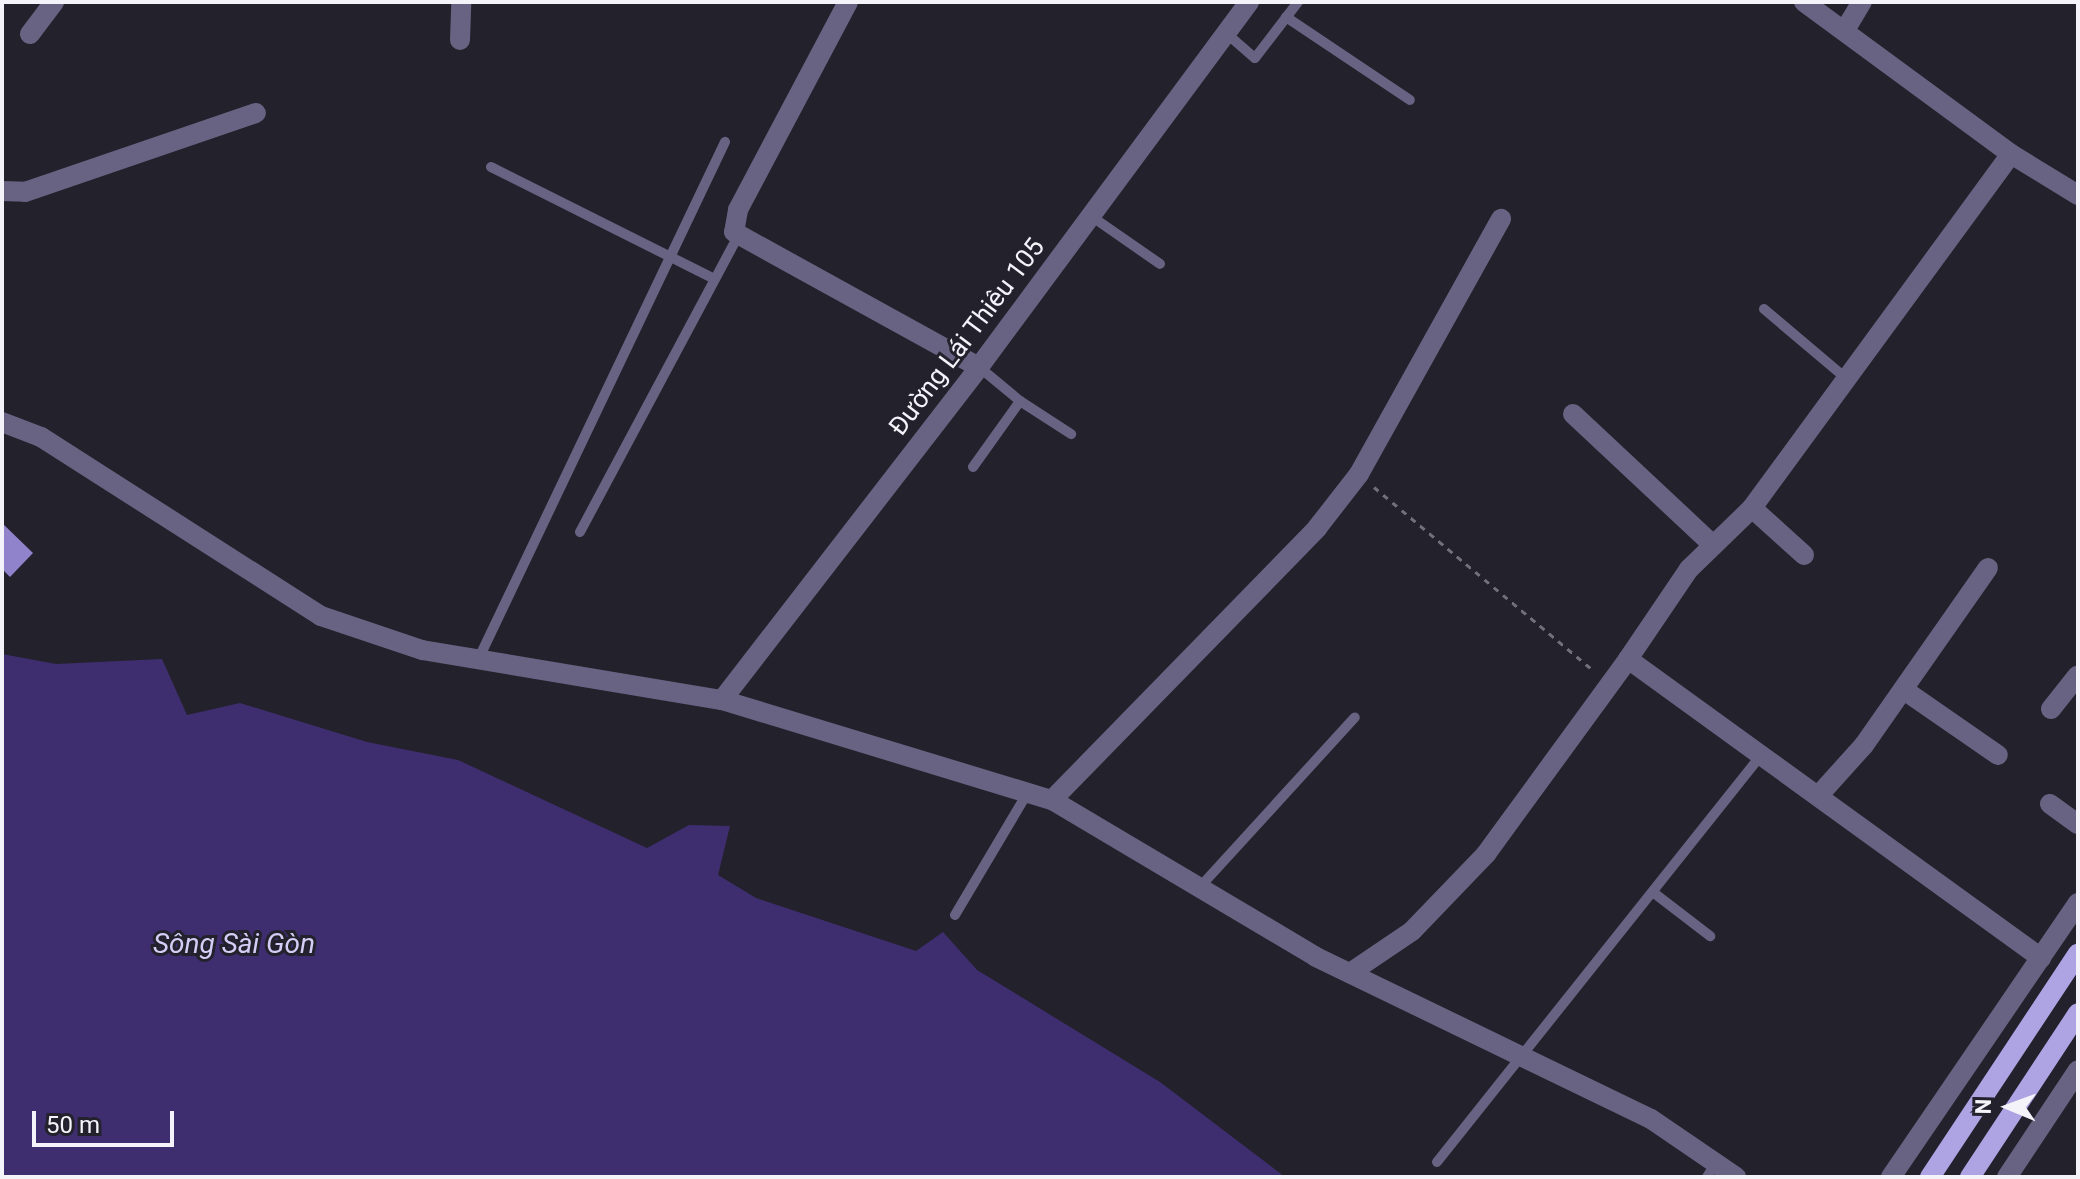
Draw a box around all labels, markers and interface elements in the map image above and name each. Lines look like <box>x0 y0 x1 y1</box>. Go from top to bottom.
street label: Đường Lái Thiêu 105 <box>883 232 1051 442</box>
water label: Sông Sài Gòn <box>153 927 315 961</box>
north arrow <box>1968 1067 2048 1147</box>
scale bar <box>36 1095 178 1145</box>
text: N <box>1971 1099 1996 1115</box>
text: 50 m <box>46 1111 100 1139</box>

